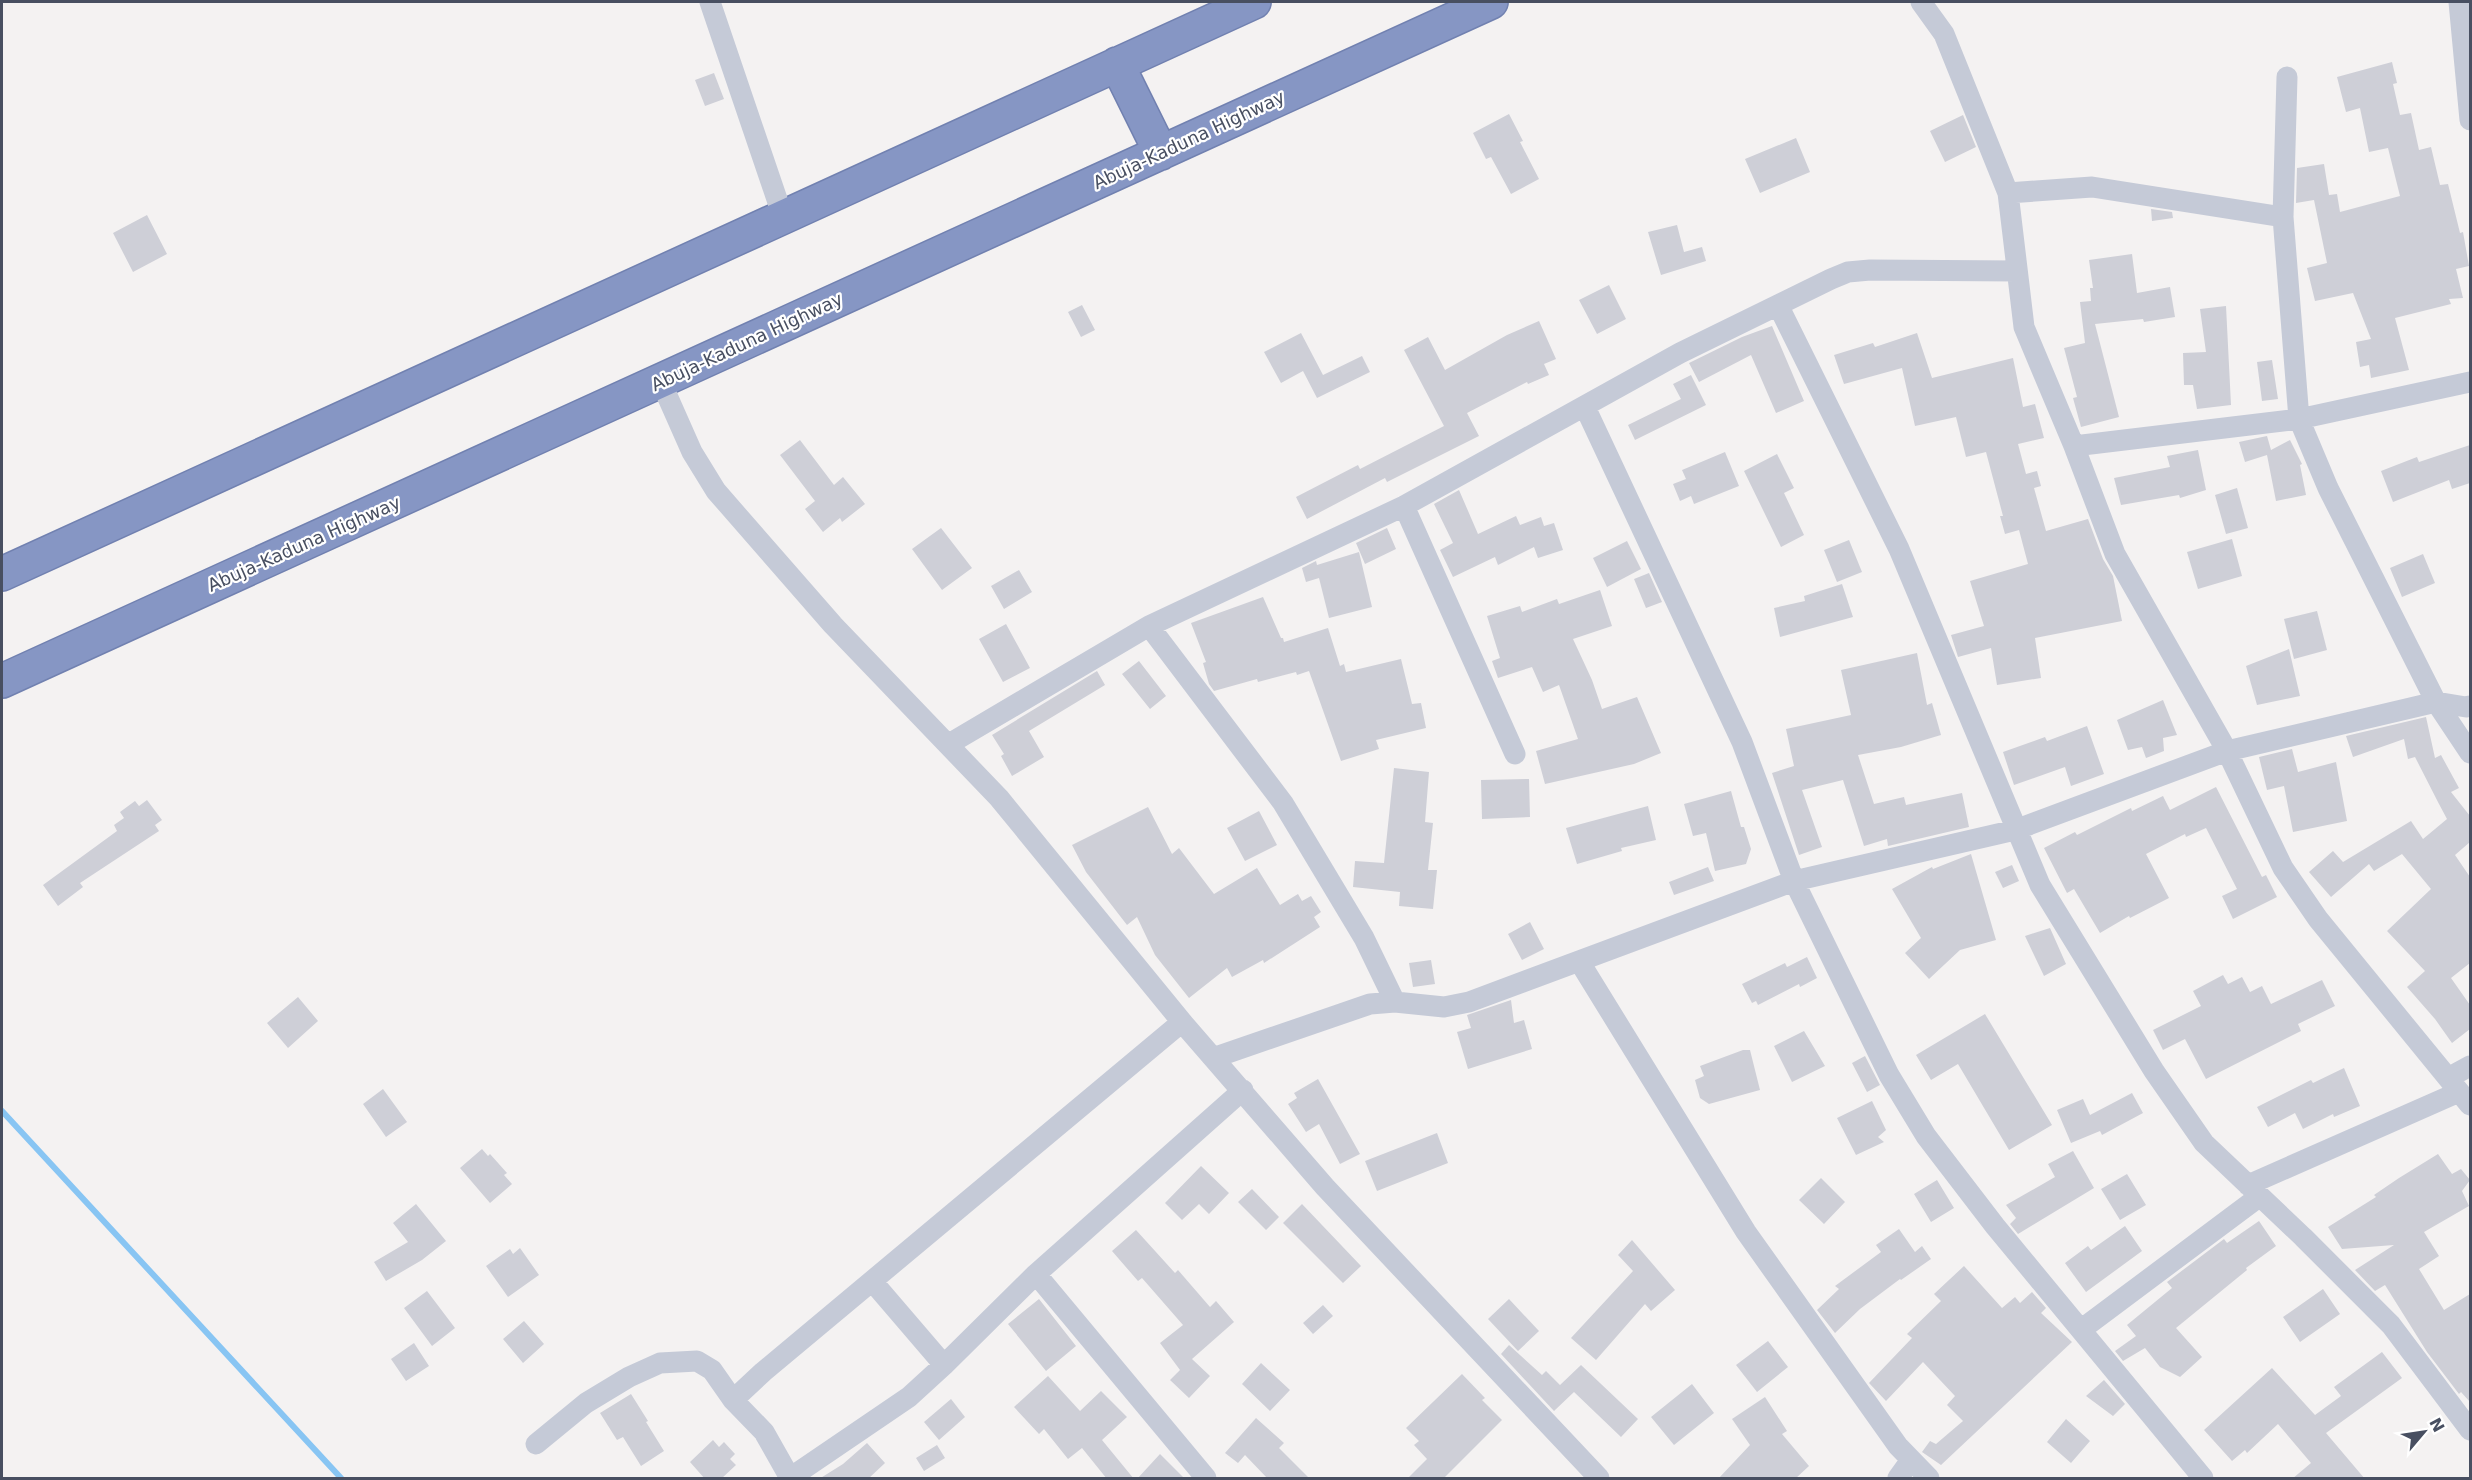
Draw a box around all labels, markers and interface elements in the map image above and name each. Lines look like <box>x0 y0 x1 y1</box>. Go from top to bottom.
street label: Abuja-Kaduna Highway <box>1090 86 1288 193</box>
street label: Abuja-Kaduna Highway <box>648 288 846 395</box>
street label: Abuja-Kaduna Highway <box>204 491 404 596</box>
north arrow <box>2394 1402 2454 1462</box>
text: N <box>2425 1415 2448 1435</box>

